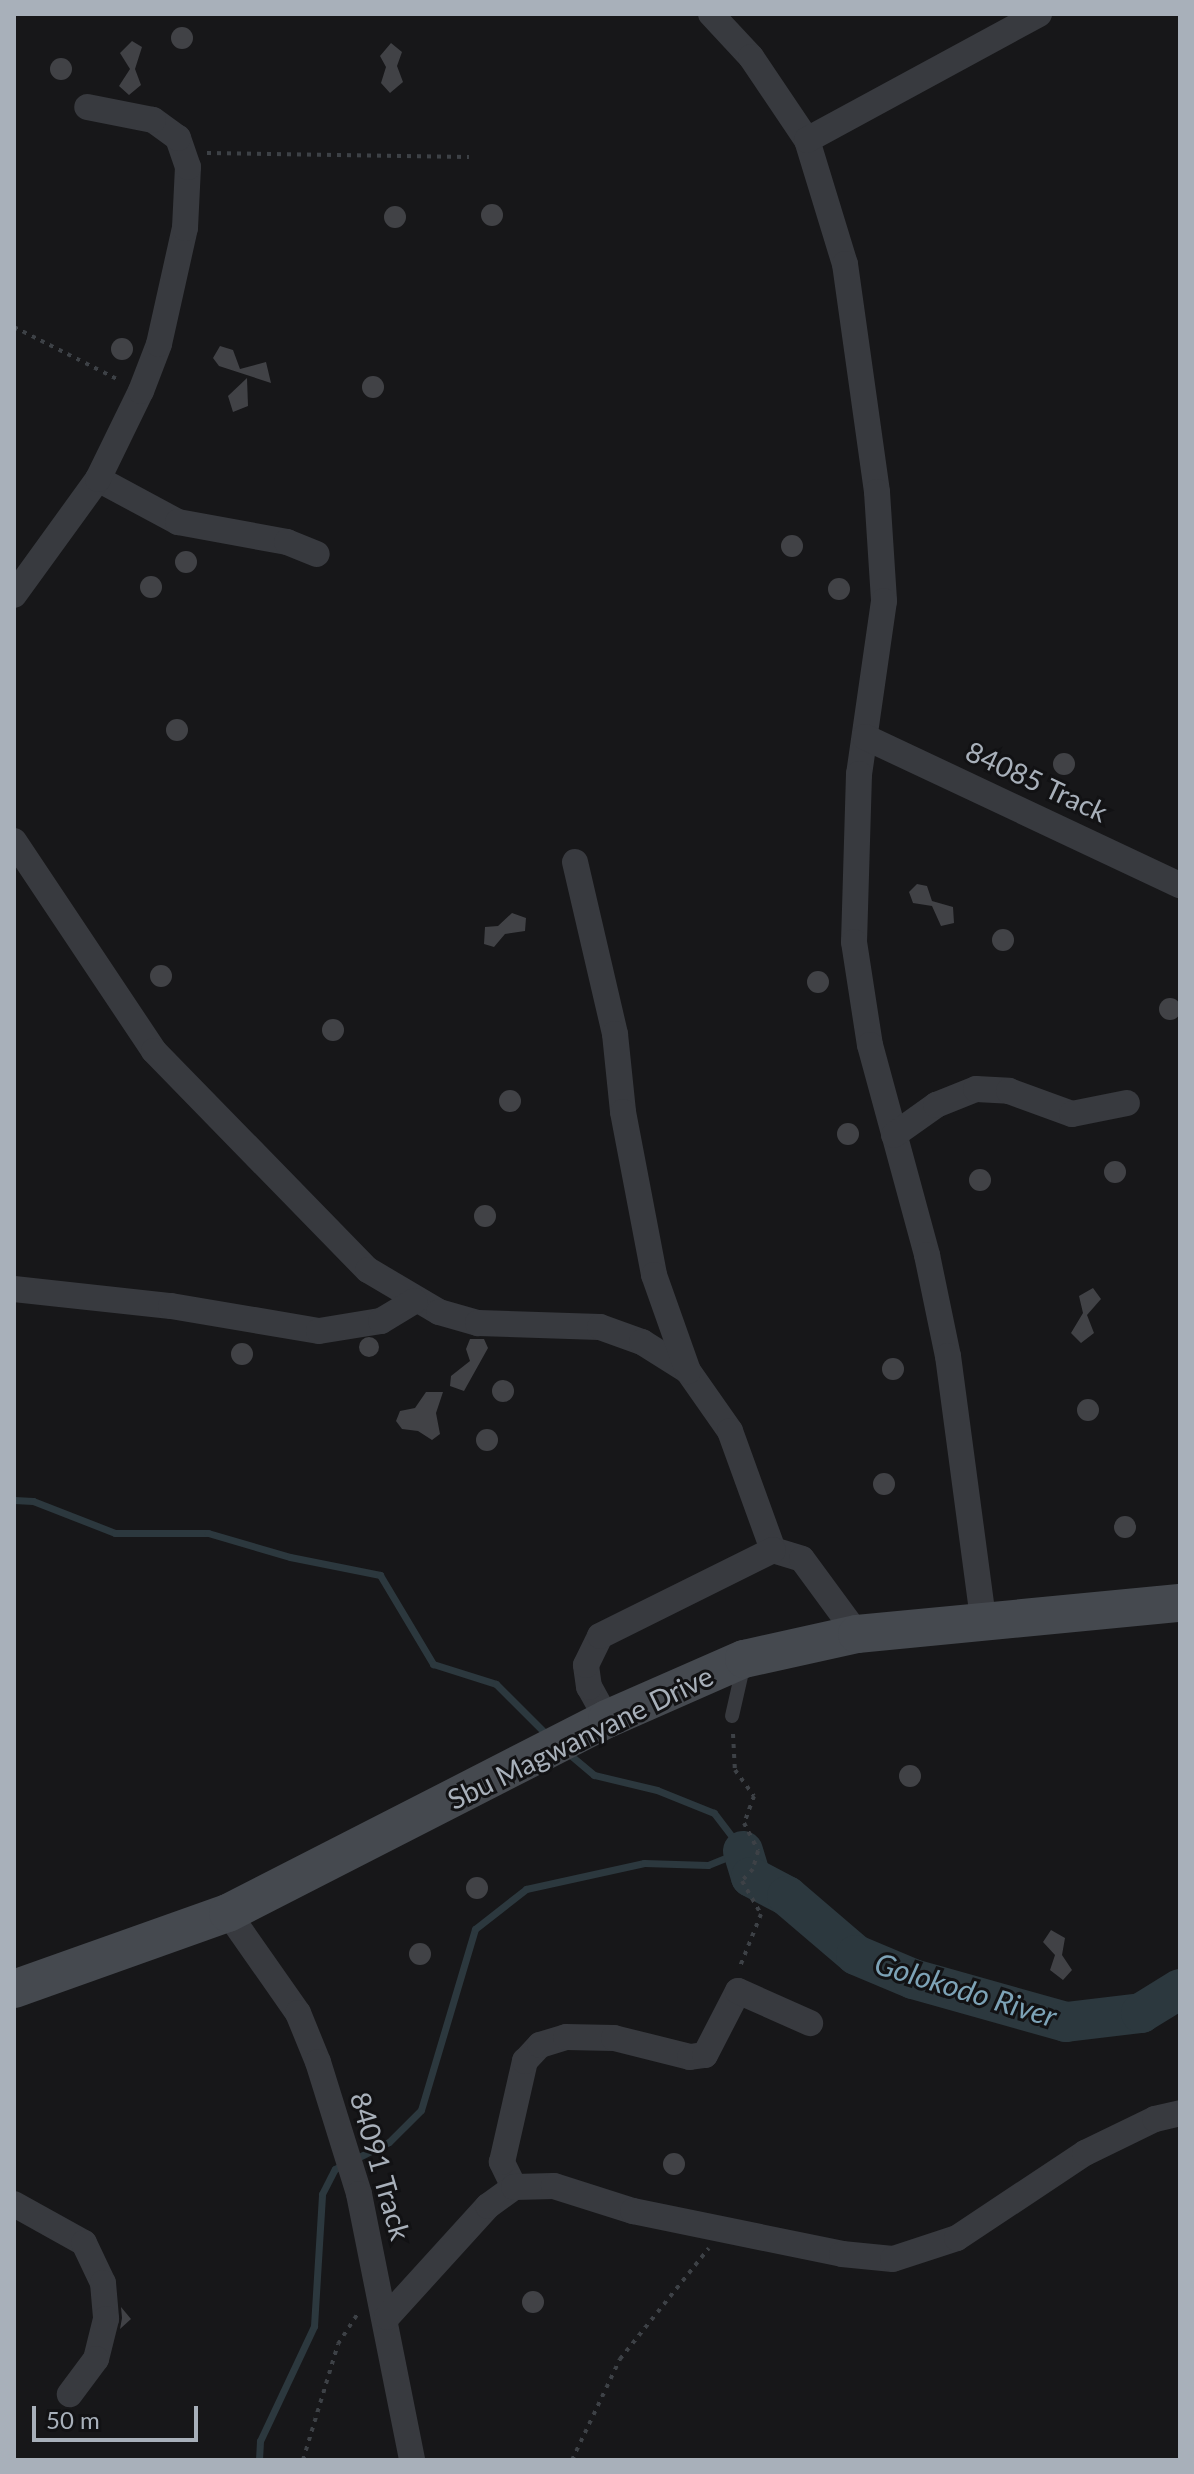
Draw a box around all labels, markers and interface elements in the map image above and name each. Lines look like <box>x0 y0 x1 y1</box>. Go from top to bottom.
street label: 84085 Track <box>960 733 1114 829</box>
street label: Sbu Magwanyane Drive <box>442 1658 718 1816</box>
water label: Golokodo River <box>871 1944 1061 2034</box>
street label: 84091 Track <box>344 2088 418 2244</box>
scale bar <box>36 2390 202 2440</box>
text: 50 m <box>46 2405 100 2434</box>

